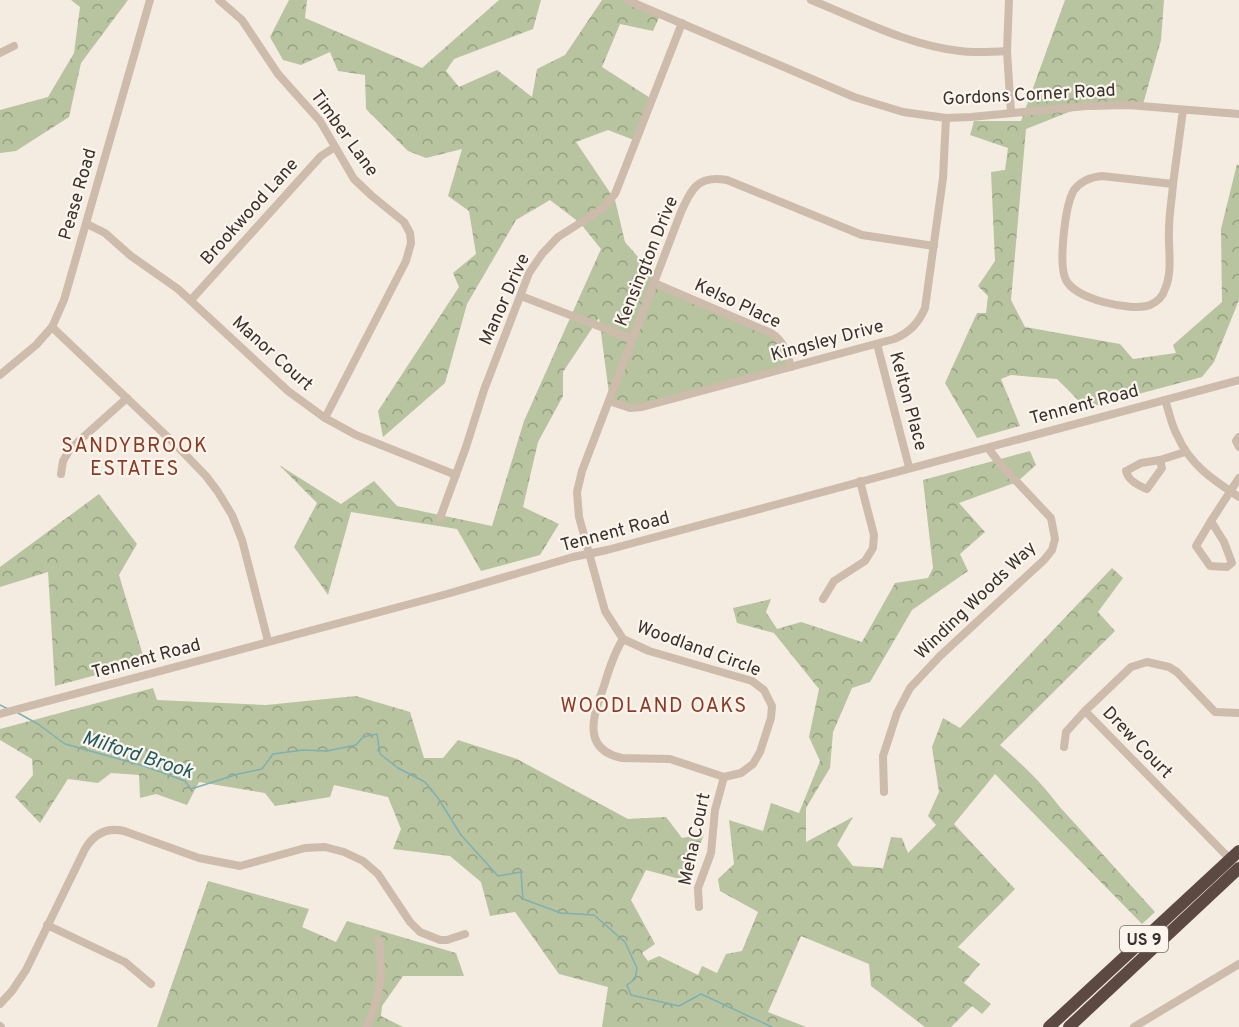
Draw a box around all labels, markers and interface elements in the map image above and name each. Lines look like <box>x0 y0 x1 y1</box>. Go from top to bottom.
street label: Gordons Corner Road <box>942 79 1116 112</box>
street label: Timber Lane <box>305 86 383 182</box>
street label: Pease Road <box>54 146 102 243</box>
street label: Brookwood Lane <box>196 154 304 270</box>
street label: Kensington Drive <box>611 193 684 330</box>
street label: Manor Drive <box>475 250 536 349</box>
street label: Kelso Place <box>690 274 784 334</box>
street label: Manor Court <box>227 312 317 397</box>
street label: Kingsley Drive <box>768 315 886 368</box>
street label: Kelton Place <box>883 349 932 453</box>
street label: Tennent Road <box>1027 380 1141 431</box>
district label: SANDYBROOK ESTATES <box>61 434 209 483</box>
street label: Tennent Road <box>558 507 672 558</box>
street label: Winding Woods Way <box>910 537 1042 665</box>
street label: Woodland Circle <box>633 616 764 683</box>
street label: Tennent Road <box>89 634 203 685</box>
district label: WOODLAND OAKS <box>560 694 748 720</box>
street label: Drew Court <box>1097 702 1177 784</box>
water label: Milford Brook <box>79 726 197 786</box>
street label: Meha Court <box>674 791 717 888</box>
road number: US 9 <box>1120 926 1168 952</box>

